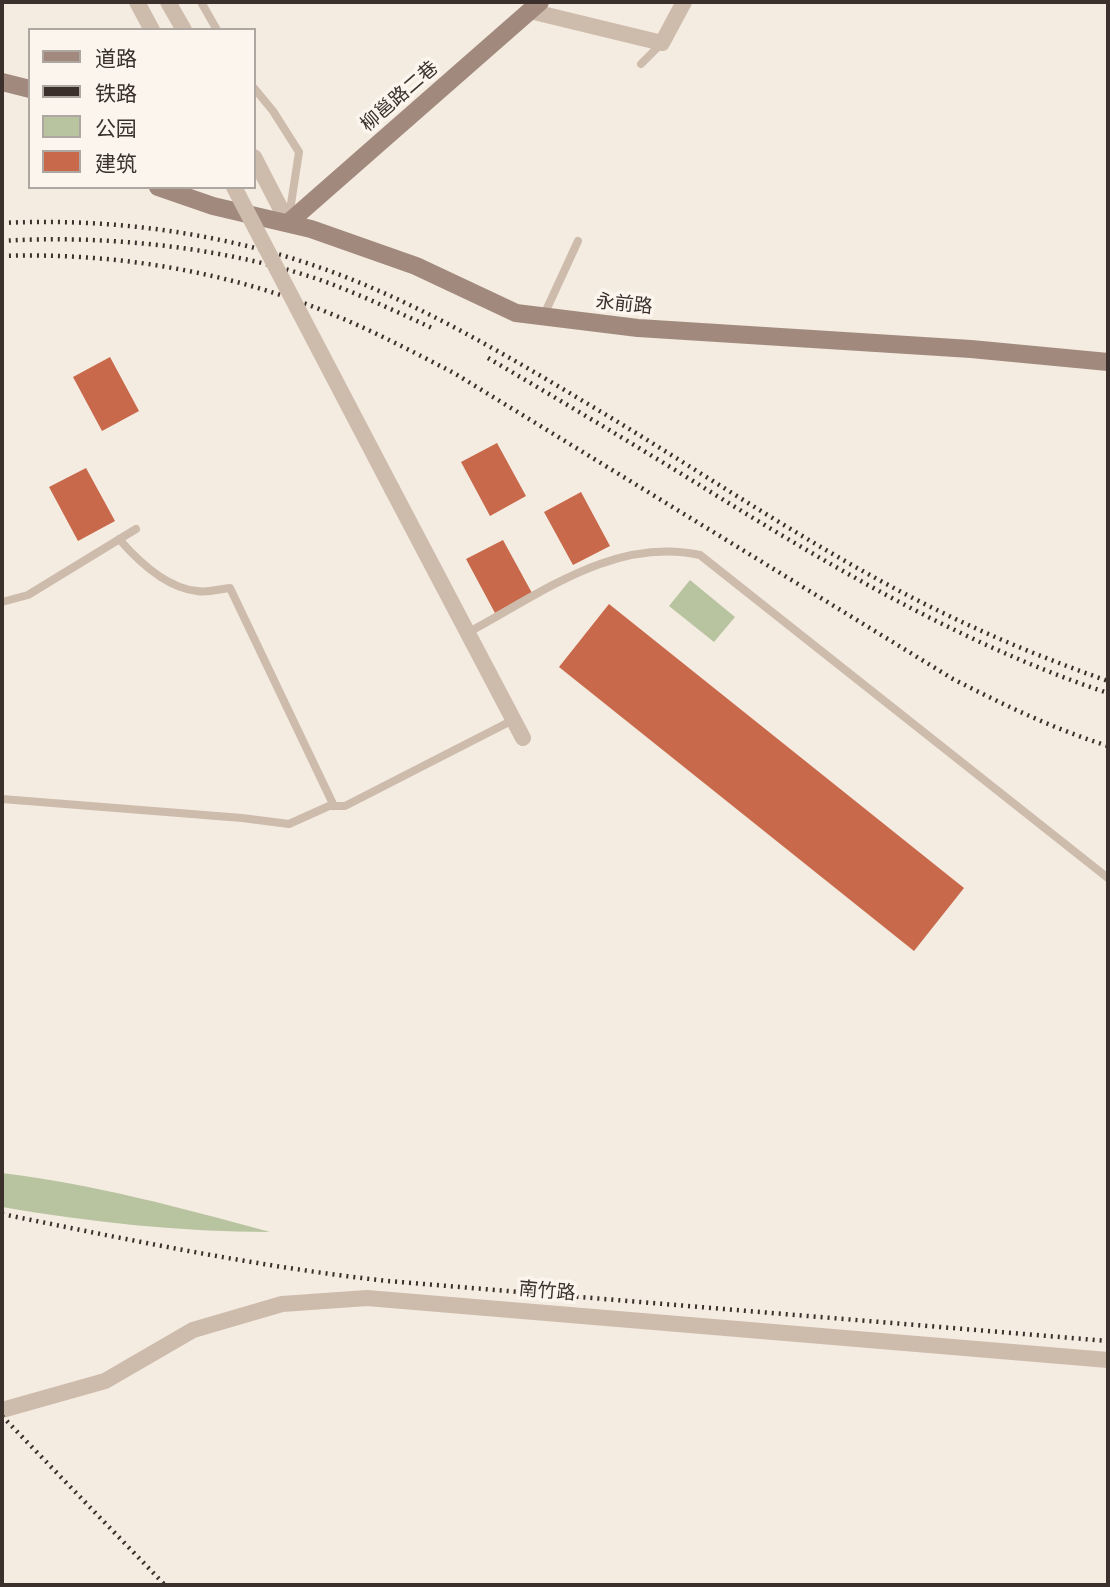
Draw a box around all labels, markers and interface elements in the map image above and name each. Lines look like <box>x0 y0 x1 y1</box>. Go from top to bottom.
legend <box>28 28 256 189</box>
text: 道路 <box>95 47 137 72</box>
street label: 柳邕路二巷 <box>357 57 443 137</box>
text: 铁路 <box>95 82 137 107</box>
text: 公园 <box>95 117 137 142</box>
text: 建筑 <box>95 152 137 177</box>
street label: 永前路 <box>594 291 654 319</box>
street label: 南竹路 <box>518 1278 576 1306</box>

